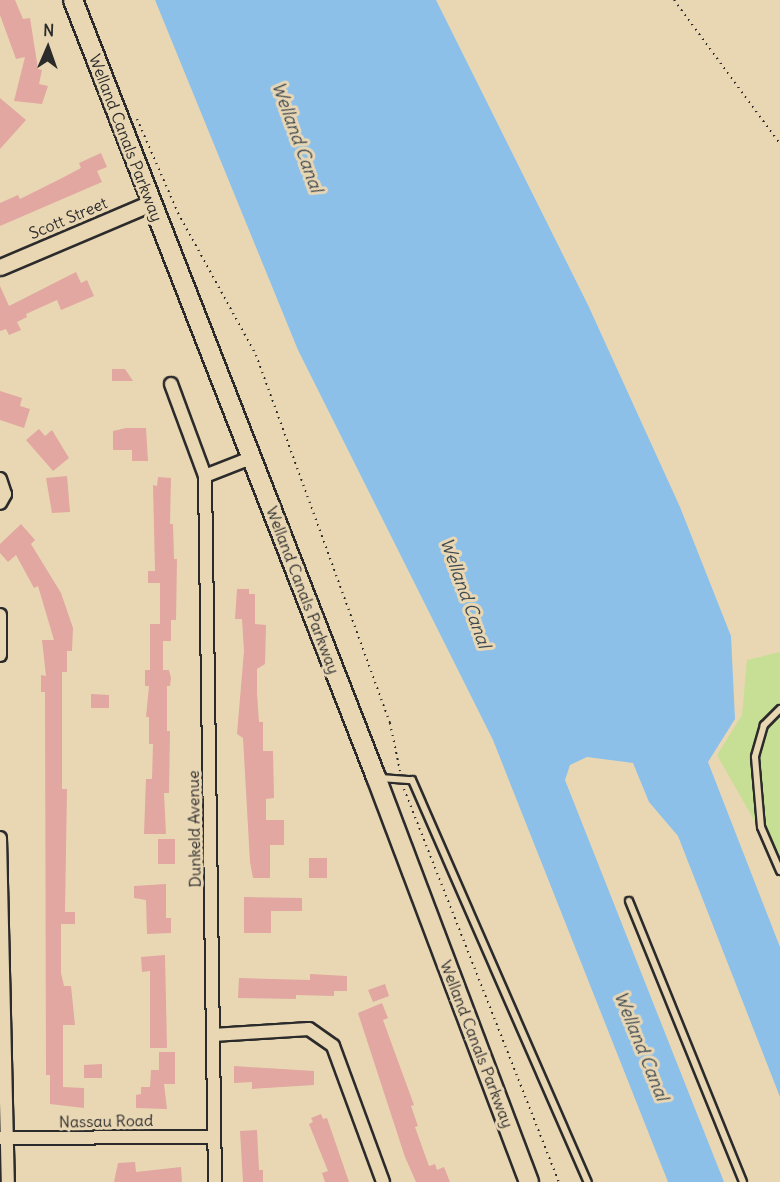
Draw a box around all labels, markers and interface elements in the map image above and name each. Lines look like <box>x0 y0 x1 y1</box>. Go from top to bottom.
north arrow <box>18 18 78 78</box>
text: N <box>43 20 55 40</box>
street label: Welland Canals Parkway <box>85 52 167 224</box>
water label: Welland Canal <box>267 79 327 195</box>
street label: Scott Street <box>26 193 110 243</box>
street label: Welland Canals Parkway <box>262 504 344 676</box>
water label: Welland Canal <box>435 535 495 651</box>
street label: Dunkeld Avenue <box>183 770 205 888</box>
street label: Welland Canals Parkway <box>436 958 518 1130</box>
water label: Welland Canal <box>609 988 673 1104</box>
street label: Nassau Road <box>59 1111 153 1131</box>

